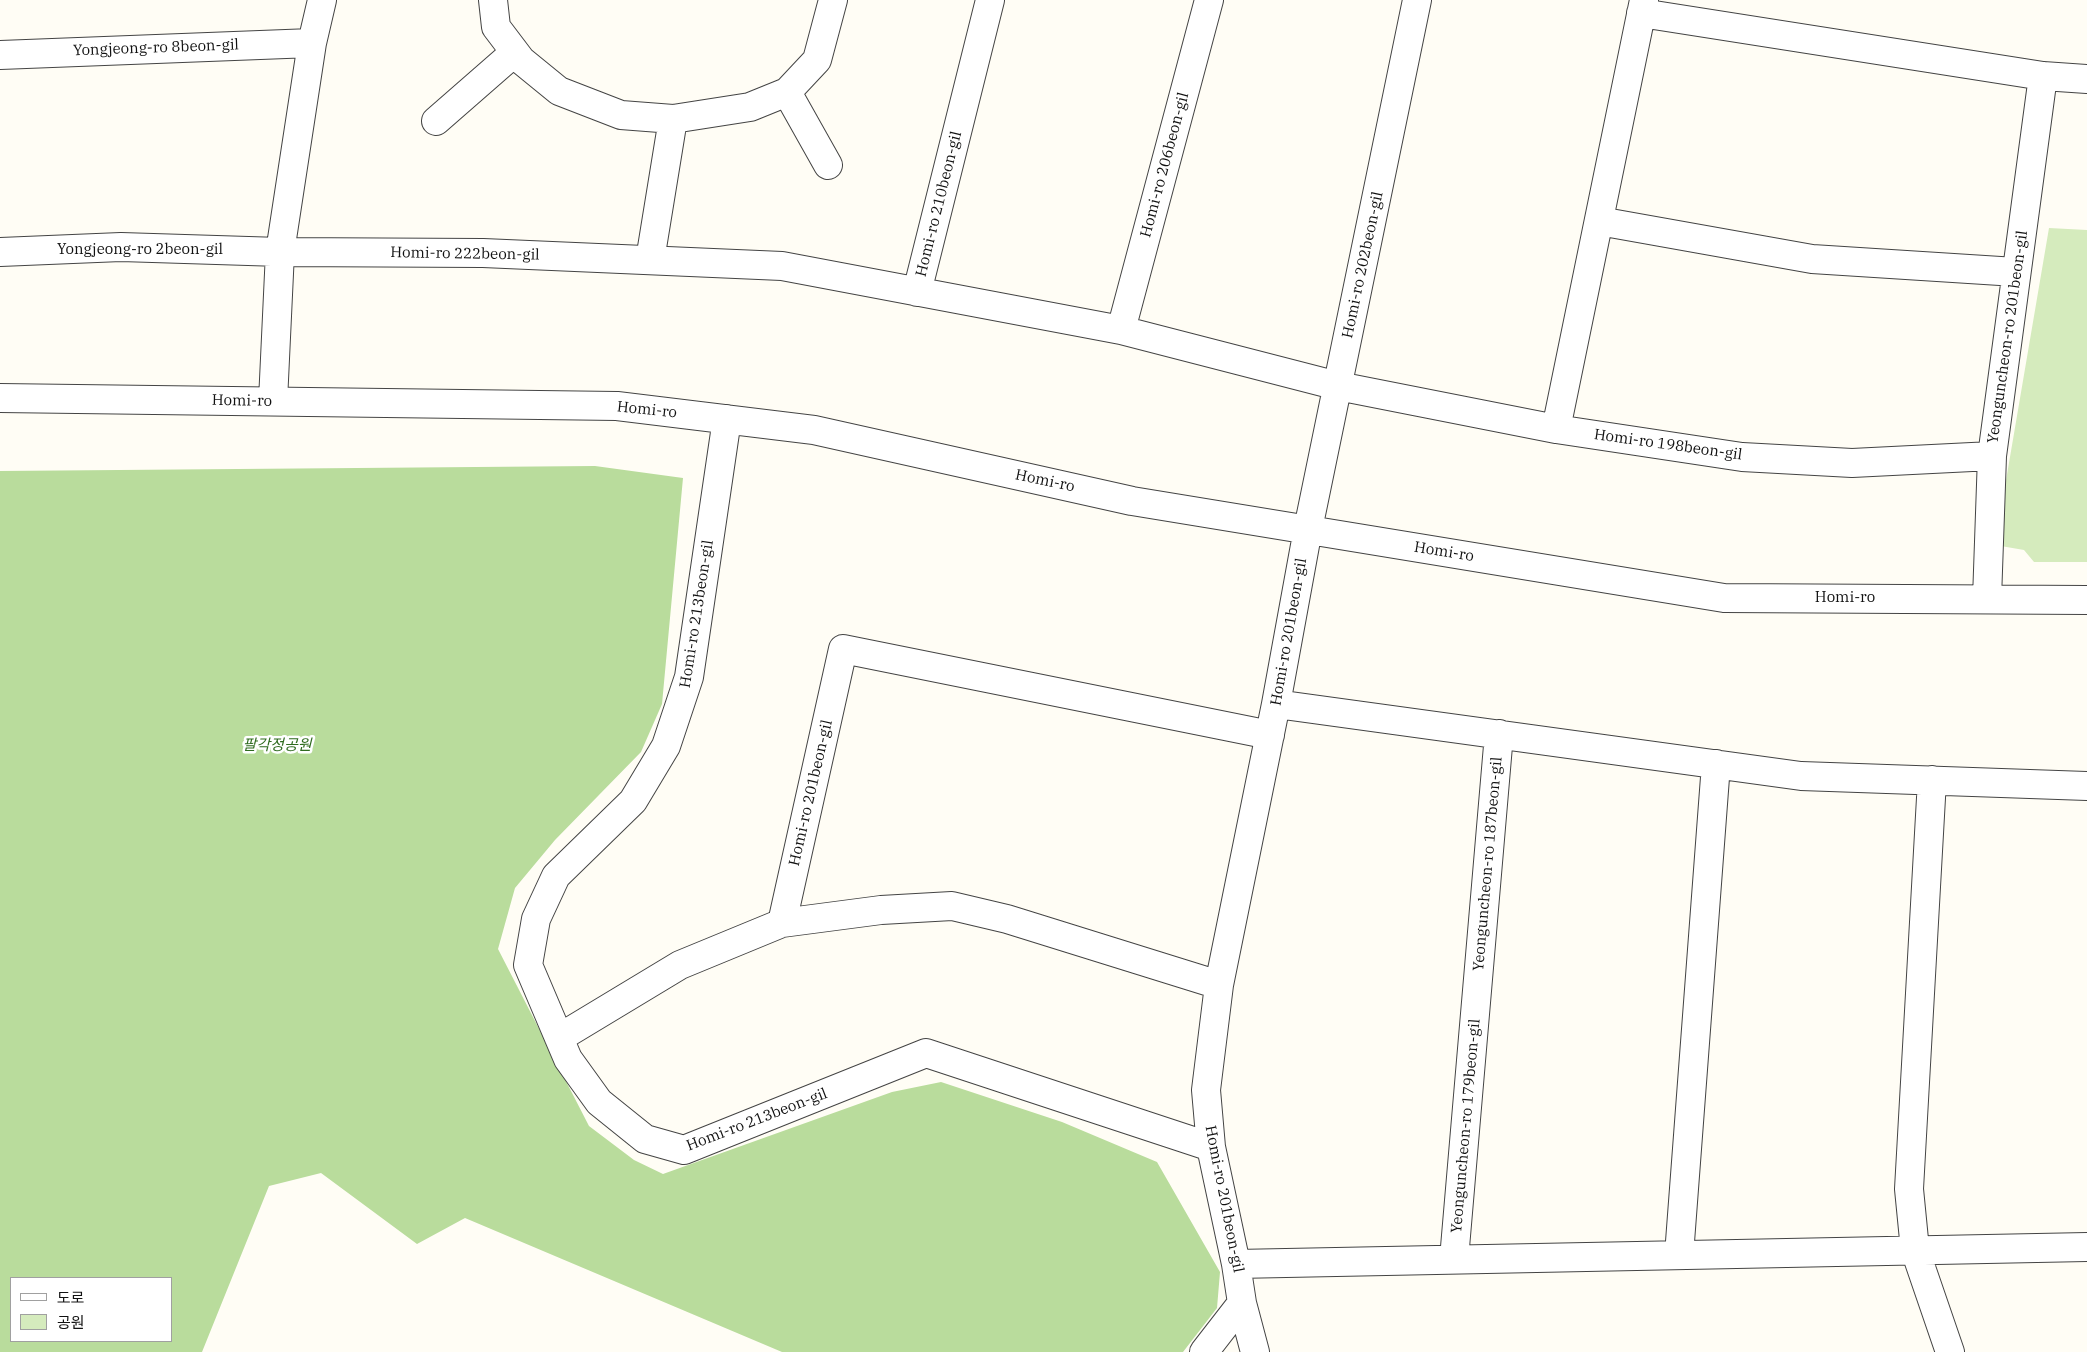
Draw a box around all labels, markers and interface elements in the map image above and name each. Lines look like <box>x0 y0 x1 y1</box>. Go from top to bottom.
street label: Yongjeong-ro 8beon-gil <box>73 36 239 60</box>
street label: Homi-ro 206beon-gil <box>1137 91 1193 239</box>
street label: Homi-ro 210beon-gil <box>912 129 966 279</box>
street label: Homi-ro 202beon-gil <box>1339 190 1387 340</box>
street label: Yeonguncheon-ro 201beon-gil <box>1984 229 2032 445</box>
street label: Yongjeong-ro 2beon-gil <box>57 241 223 259</box>
street label: Homi-ro 222beon-gil <box>390 244 540 264</box>
street label: Homi-ro <box>212 391 272 411</box>
street label: Homi-ro <box>616 398 678 422</box>
street label: Homi-ro 198beon-gil <box>1593 426 1743 464</box>
street label: Homi-ro <box>1014 466 1076 496</box>
street label: Homi-ro <box>1413 538 1475 566</box>
street label: Homi-ro 213beon-gil <box>676 539 718 689</box>
street label: Homi-ro 201beon-gil <box>1267 557 1311 707</box>
street label: Homi-ro <box>1815 589 1875 607</box>
street label: Homi-ro 201beon-gil <box>785 718 837 868</box>
park label: 팔각정공원 <box>243 737 311 755</box>
street label: Yeonguncheon-ro 187beon-gil <box>1470 756 1506 972</box>
street label: Yeonguncheon-ro 179beon-gil <box>1448 1018 1484 1234</box>
street label: Homi-ro 213beon-gil <box>684 1085 830 1155</box>
street label: Homi-ro 201beon-gil <box>1201 1124 1247 1274</box>
legend <box>10 1277 172 1342</box>
text: 도로 <box>57 1288 85 1307</box>
text: 공원 <box>57 1313 85 1332</box>

